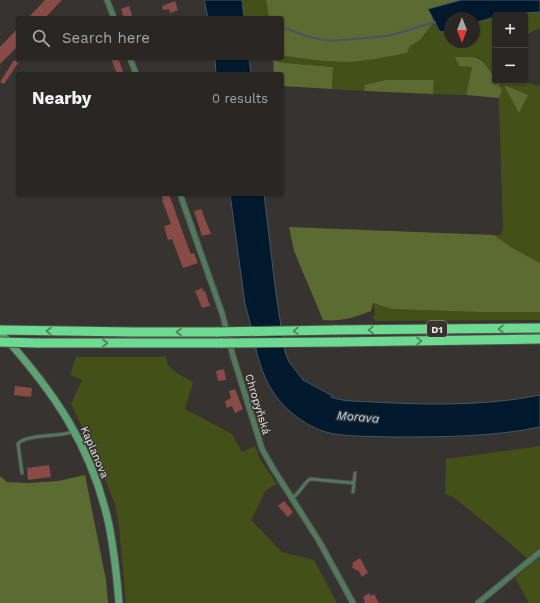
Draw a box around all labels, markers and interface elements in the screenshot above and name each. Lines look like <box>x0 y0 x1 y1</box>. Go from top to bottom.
north arrow <box>444 12 480 48</box>
map controls <box>492 12 528 84</box>
button: + <box>492 12 528 48</box>
search box <box>16 16 284 60</box>
icon: search <box>30 27 52 49</box>
text: Search here <box>62 29 150 47</box>
button: − <box>492 48 528 84</box>
text: Nearby <box>32 88 91 108</box>
text: 0 results <box>212 91 268 106</box>
road number: D1 <box>427 321 447 337</box>
one-way arrow <box>498 324 504 333</box>
one-way arrow <box>368 326 374 334</box>
one-way arrow <box>46 327 52 336</box>
one-way arrow <box>293 327 299 335</box>
one-way arrow <box>176 328 182 336</box>
one-way arrow <box>416 337 422 345</box>
one-way arrow <box>102 339 108 347</box>
street label: Chropyňská <box>242 372 273 436</box>
water label: Morava <box>336 408 380 426</box>
street label: Kaplanova <box>78 424 111 480</box>

